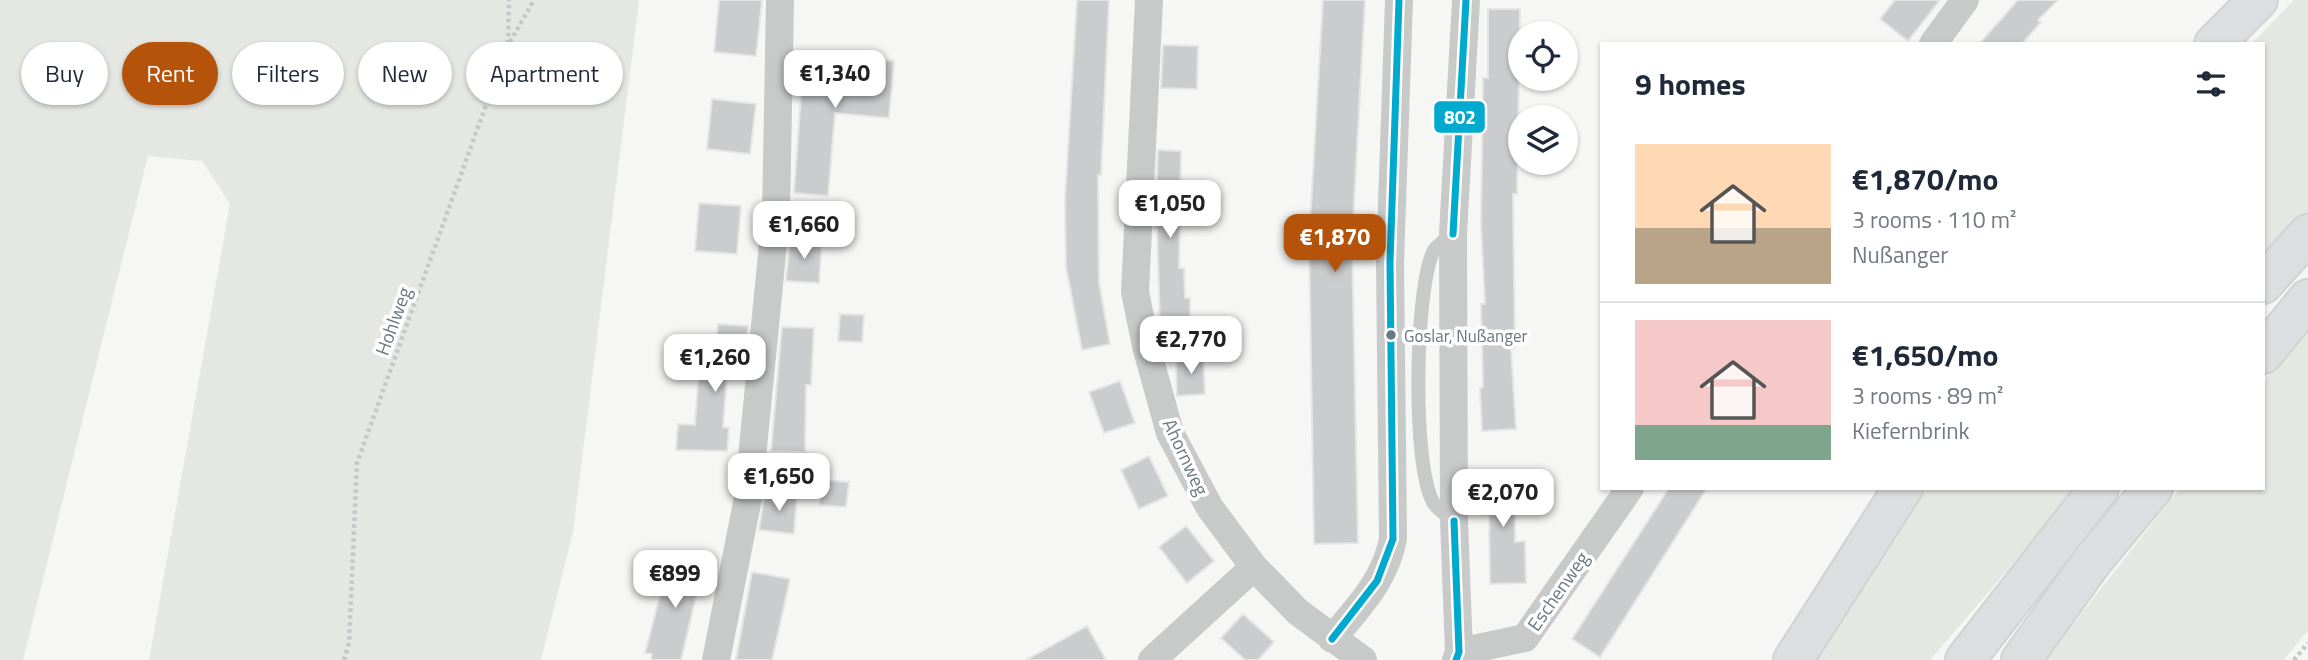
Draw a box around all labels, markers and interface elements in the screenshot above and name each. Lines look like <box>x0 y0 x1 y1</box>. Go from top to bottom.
map controls <box>1508 21 1578 175</box>
button: locate <box>1508 21 1578 91</box>
chip: Buy <box>21 42 108 105</box>
chip: Rent <box>122 42 218 105</box>
chip: Filters <box>232 42 344 105</box>
chip: New <box>358 42 452 105</box>
chip: Apartment <box>466 42 623 105</box>
pin: €1,340 <box>778 50 892 110</box>
text: €1,340 <box>800 55 870 90</box>
text: 9 homes <box>1635 61 1746 107</box>
icon: filters <box>2192 65 2230 103</box>
line badge: 802 <box>1433 100 1486 134</box>
text: 802 <box>1444 102 1476 131</box>
button: layers <box>1508 105 1578 175</box>
text: €1,870/mo <box>1852 156 1998 202</box>
icon: home <box>1691 172 1775 256</box>
pin: €1,050 <box>1113 180 1227 240</box>
text: €1,050 <box>1135 185 1205 220</box>
pin: €1,660 <box>747 202 861 261</box>
text: 3 rooms · 110 m² <box>1852 202 2016 237</box>
text: €1,660 <box>769 206 839 241</box>
pin: €1,870 <box>1278 215 1392 274</box>
text: €1,870 <box>1300 219 1370 254</box>
text: Nußanger <box>1852 237 1948 272</box>
street label: Hohlweg <box>367 282 418 359</box>
pin: €2,770 <box>1134 316 1248 376</box>
text: €2,770 <box>1156 321 1226 356</box>
place label: Goslar, Nußanger <box>1404 323 1528 349</box>
marker: Goslar, Nußanger <box>1384 328 1398 342</box>
text: €1,650/mo <box>1852 332 1998 378</box>
pin: €1,260 <box>658 334 772 394</box>
text: €1,260 <box>680 339 750 374</box>
icon: home <box>1691 348 1775 432</box>
text: 3 rooms · 89 m² <box>1852 378 2003 413</box>
text: Kiefernbrink <box>1852 413 1970 448</box>
street label: Ahornweg <box>1156 414 1217 500</box>
pin: €1,650 <box>722 454 836 513</box>
text: €1,650 <box>744 458 814 493</box>
pin: €2,070 <box>1446 470 1560 529</box>
text: €2,070 <box>1468 474 1538 509</box>
street label: Eschenweg <box>1520 545 1596 636</box>
pin: €899 <box>634 550 716 610</box>
text: €899 <box>649 555 701 590</box>

